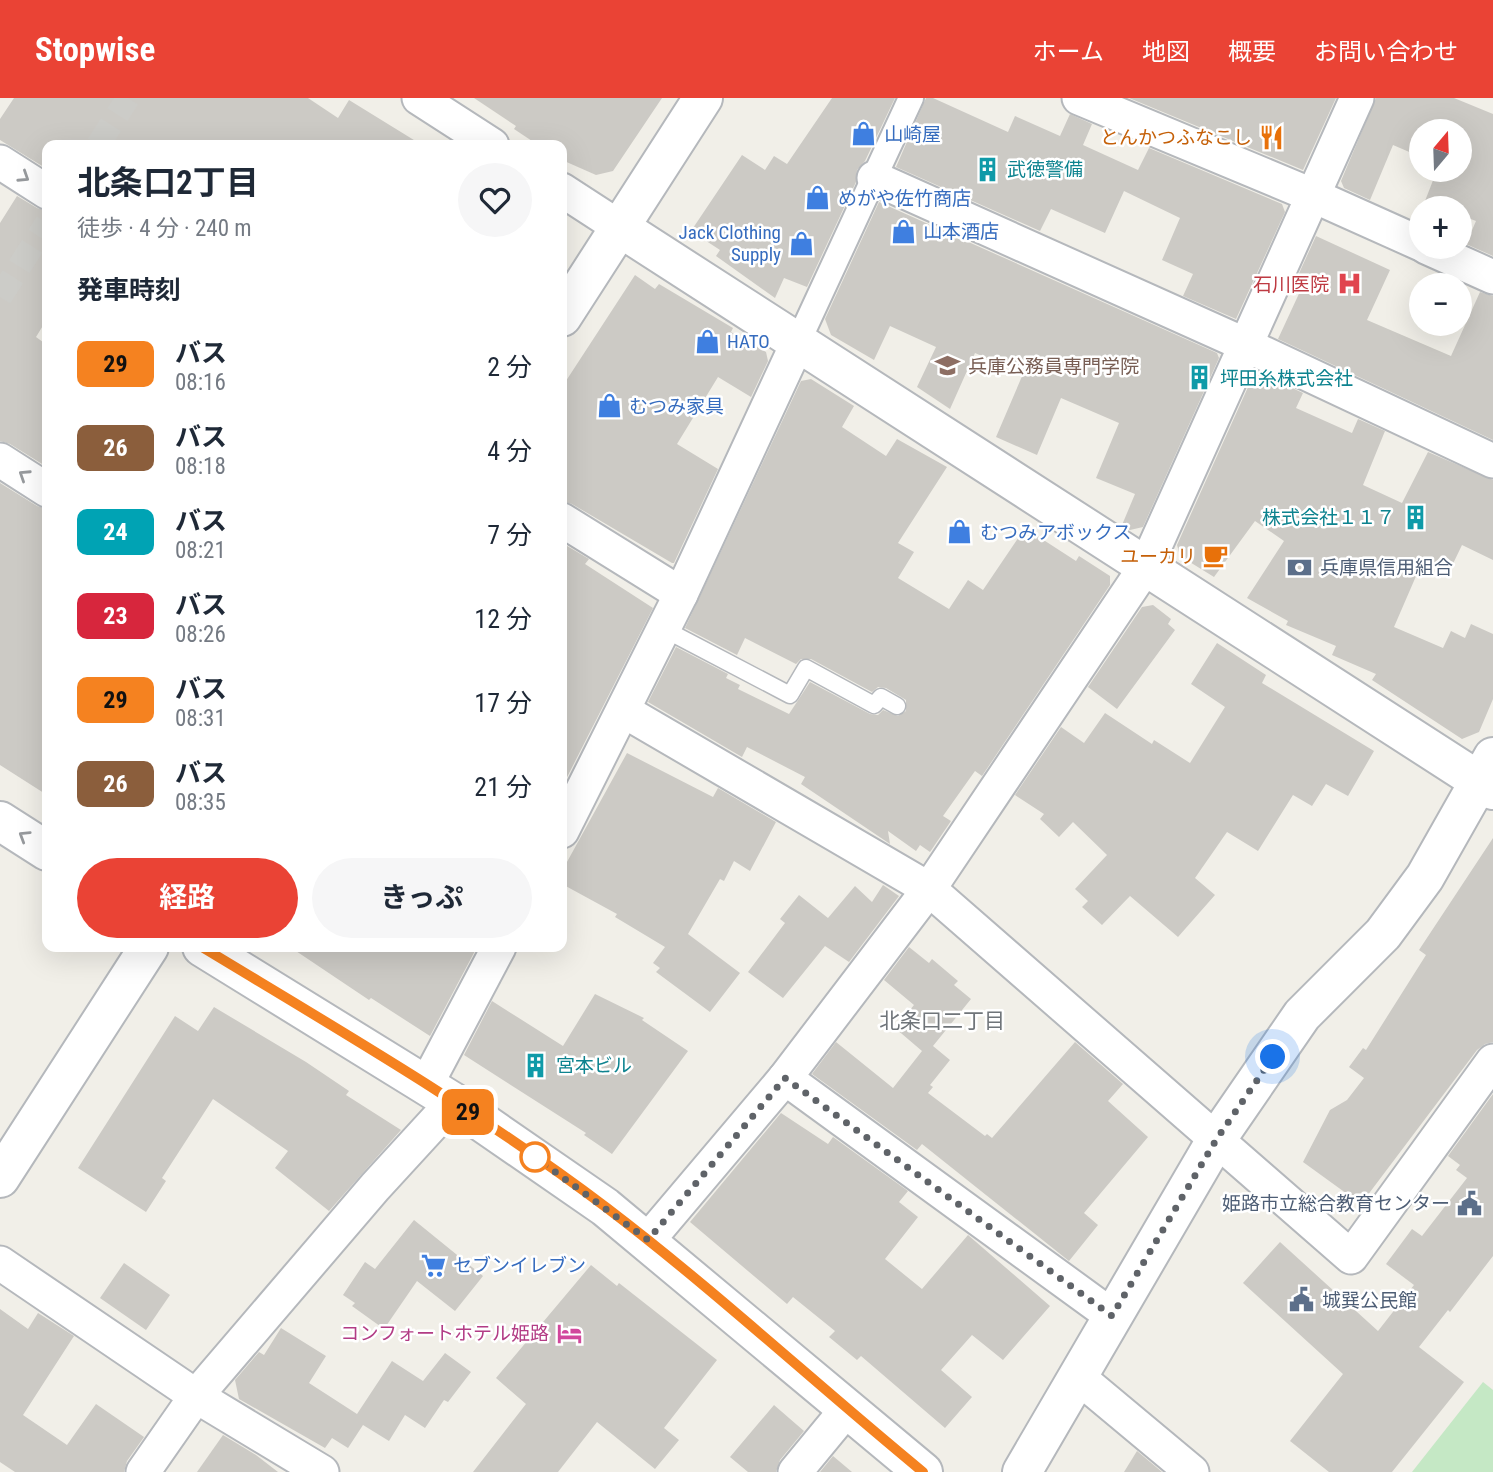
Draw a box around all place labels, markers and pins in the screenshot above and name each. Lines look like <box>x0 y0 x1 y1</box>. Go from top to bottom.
shop icon: 山崎屋 <box>850 120 878 148</box>
place label: 山崎屋 <box>884 123 941 146</box>
restaurant icon: とんかつふなこし <box>1258 123 1286 151</box>
place label: とんかつふなこし <box>1100 126 1252 149</box>
building icon: 武徳警備 <box>973 155 1001 183</box>
place label: 武徳警備 <box>1007 158 1083 181</box>
shop icon: めがや佐竹商店 <box>804 184 832 212</box>
place label: めがや佐竹商店 <box>838 187 971 210</box>
shop icon: 山本酒店 <box>889 217 917 245</box>
place label: 山本酒店 <box>923 220 999 243</box>
place label: Jack Clothing Supply <box>679 221 781 266</box>
shop icon: Jack Clothing Supply <box>787 229 815 257</box>
hospital icon: 石川医院 <box>1335 270 1363 298</box>
place label: 石川医院 <box>1253 273 1329 296</box>
shop icon: HATO <box>693 327 721 355</box>
place label: HATO <box>727 330 770 353</box>
school or university icon: 兵庫公務員専門学院 <box>934 352 962 380</box>
place label: 兵庫公務員専門学院 <box>968 355 1139 378</box>
building icon: 坪田糸株式会社 <box>1186 364 1214 392</box>
place label: 坪田糸株式会社 <box>1220 367 1353 390</box>
shop icon: むつみ家具 <box>595 392 623 420</box>
place label: むつみ家具 <box>629 395 724 418</box>
building icon: 株式会社１１７ <box>1401 503 1429 531</box>
place label: 株式会社１１７ <box>1262 506 1395 529</box>
shop icon: むつみアボックス <box>946 518 974 546</box>
place label: むつみアボックス <box>980 521 1131 544</box>
cafe icon: ユーカリ <box>1202 542 1230 570</box>
place label: ユーカリ <box>1120 545 1196 568</box>
bank icon: 兵庫県信用組合 <box>1286 553 1314 581</box>
place label: 兵庫県信用組合 <box>1320 556 1453 579</box>
building icon: 宮本ビル <box>522 1051 550 1079</box>
place label: 宮本ビル <box>556 1054 632 1077</box>
unlabelled marker <box>520 1142 550 1172</box>
public building icon: 姫路市立総合教育センター <box>1456 1189 1484 1217</box>
place label: 姫路市立総合教育センター <box>1222 1192 1450 1215</box>
supermarket icon: セブンイレブン <box>419 1251 447 1279</box>
place label: セブンイレブン <box>453 1254 586 1277</box>
public building icon: 城巽公民館 <box>1288 1286 1316 1314</box>
place label: 城巽公民館 <box>1322 1289 1417 1312</box>
hotel icon: コンフォートホテル姫路 <box>555 1319 583 1347</box>
place label: コンフォートホテル姫路 <box>341 1322 549 1345</box>

